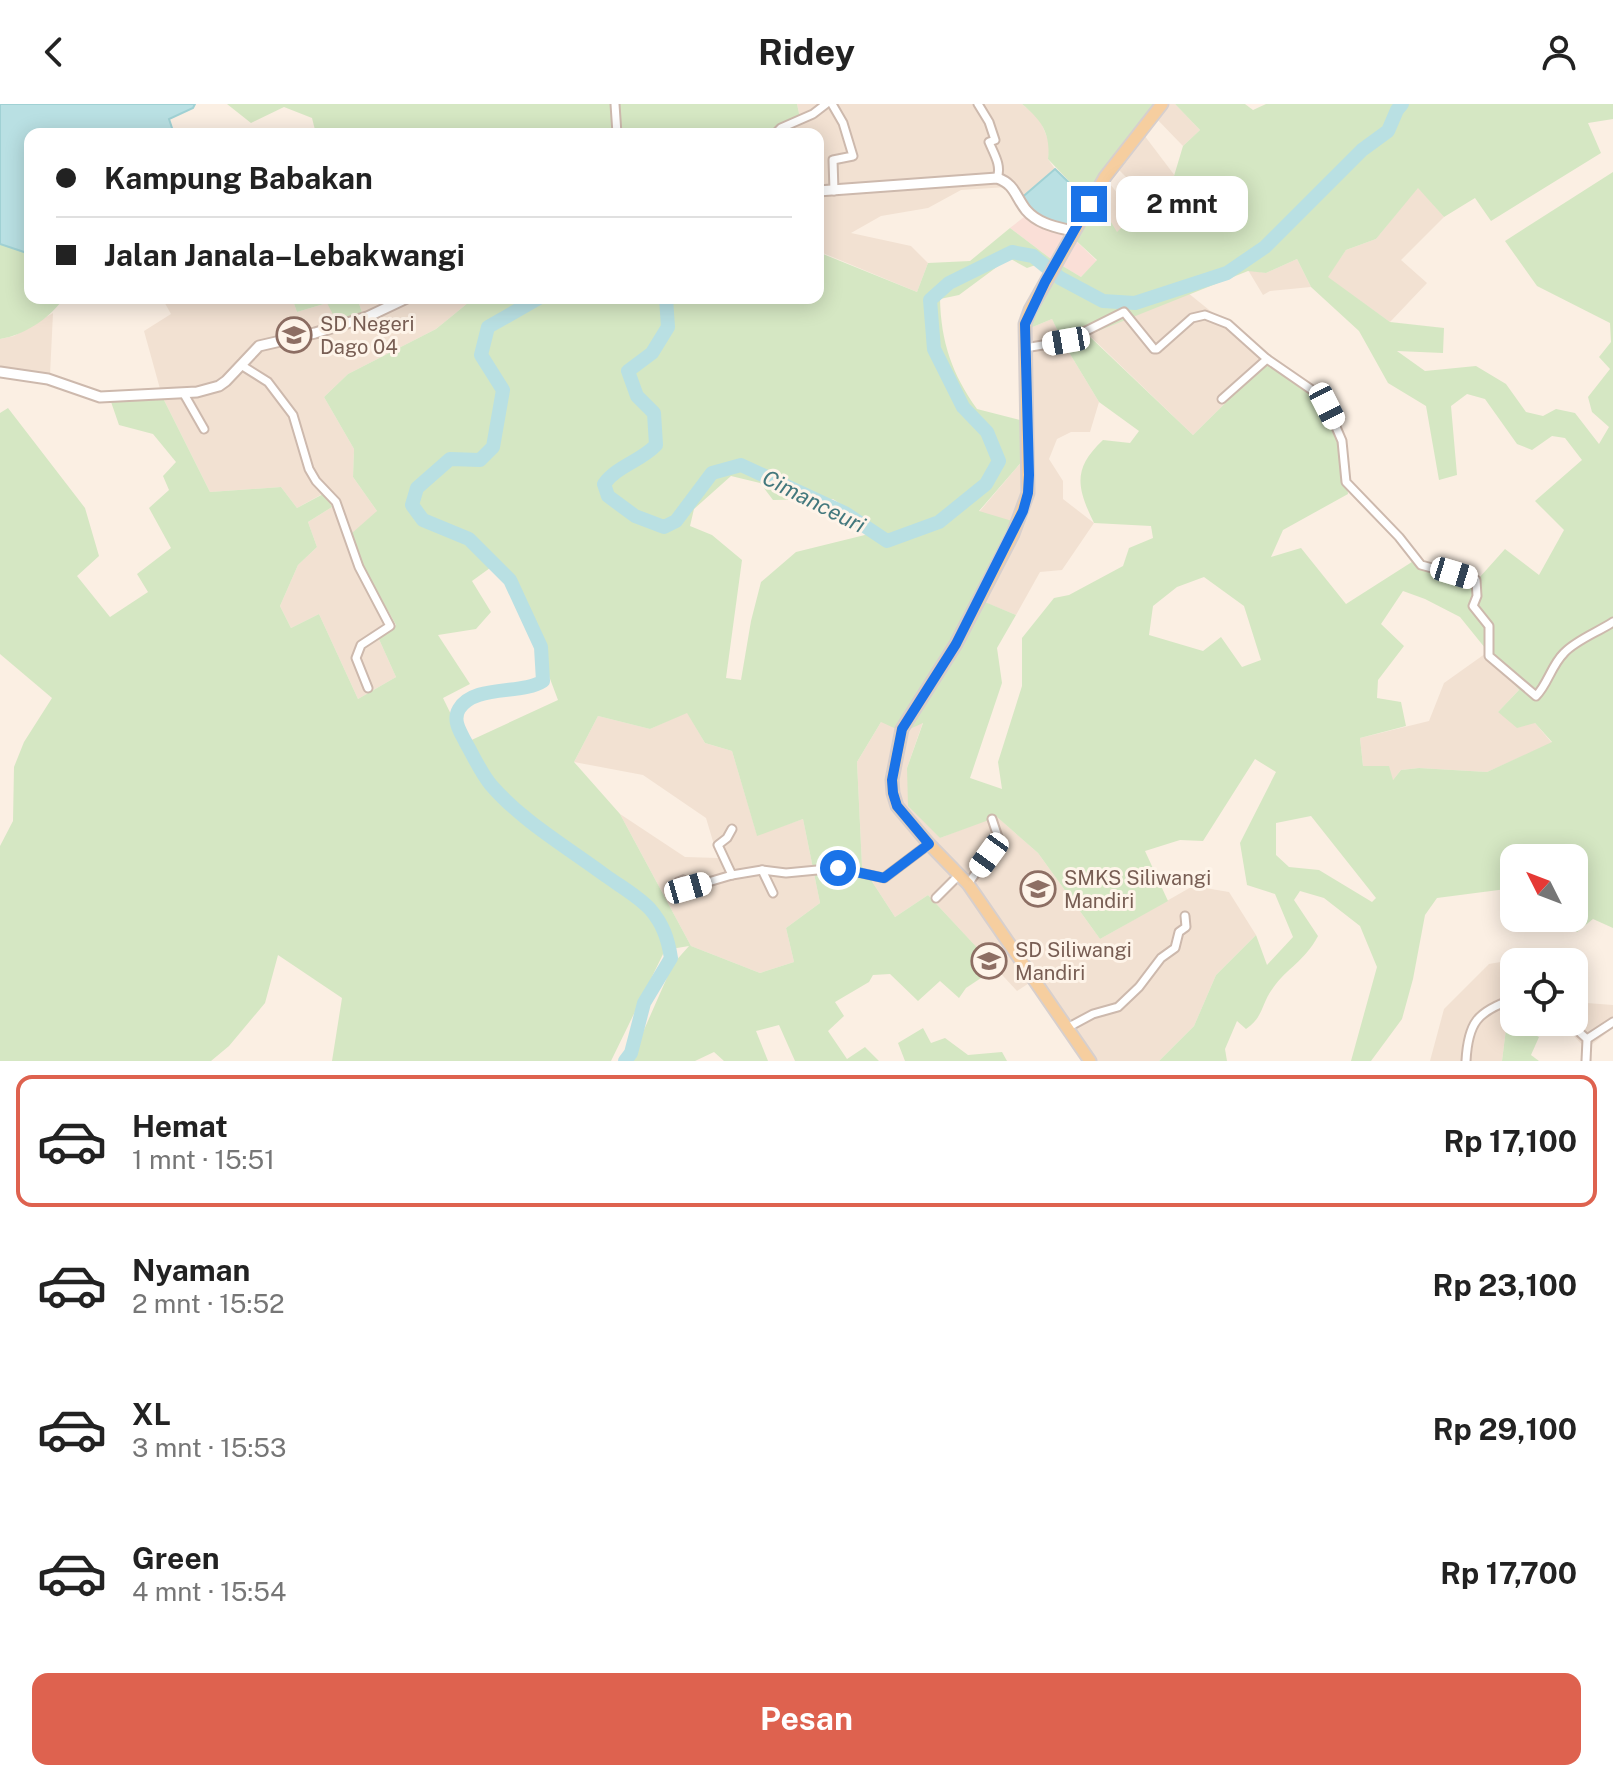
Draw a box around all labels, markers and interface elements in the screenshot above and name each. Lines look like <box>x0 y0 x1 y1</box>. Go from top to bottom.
icon: back <box>32 30 76 74</box>
icon: person <box>1537 30 1581 74</box>
text: Ridey <box>758 31 855 73</box>
text: Kampung Babakan <box>104 160 373 196</box>
callout: 2 mnt <box>1117 176 1249 232</box>
route end <box>1071 186 1107 222</box>
text: 2 mnt <box>1146 188 1218 219</box>
text: Jalan Janala–Lebakwangi <box>104 237 465 273</box>
place label: SD Negeri Dago 04 <box>320 312 415 359</box>
school or university icon: SD Negeri Dago 04 <box>275 316 313 354</box>
car <box>1040 325 1092 357</box>
car <box>1305 379 1349 433</box>
water label: Cimanceuri <box>758 464 870 538</box>
car <box>1428 555 1480 591</box>
car <box>965 829 1013 881</box>
north arrow <box>1500 844 1588 932</box>
map controls <box>1500 844 1588 1036</box>
route start <box>820 850 856 886</box>
place label: SMKS Siliwangi Mandiri <box>1064 866 1211 913</box>
car <box>662 870 714 906</box>
school or university icon: SMKS Siliwangi Mandiri <box>1019 870 1057 908</box>
place label: SD Siliwangi Mandiri <box>1015 938 1132 985</box>
school or university icon: SD Siliwangi Mandiri <box>970 942 1008 980</box>
button: locate <box>1500 948 1588 1036</box>
icon: car <box>36 1105 108 1177</box>
text: Hemat <box>132 1108 228 1144</box>
text: Rp 17,100 <box>1443 1123 1577 1159</box>
text: 1 mnt · 15:51 <box>132 1144 275 1175</box>
icon: car <box>36 1249 108 1321</box>
text: Nyaman <box>132 1252 250 1288</box>
text: Rp 23,100 <box>1433 1267 1577 1303</box>
text: 2 mnt · 15:52 <box>132 1288 285 1319</box>
icon: car <box>36 1393 108 1465</box>
text: XL <box>132 1396 171 1432</box>
text: Rp 29,100 <box>1433 1411 1577 1447</box>
text: 3 mnt · 15:53 <box>132 1432 286 1463</box>
icon: car <box>36 1537 108 1609</box>
text: Green <box>132 1540 219 1576</box>
text: Rp 17,700 <box>1440 1555 1577 1591</box>
text: 4 mnt · 15:54 <box>132 1576 286 1607</box>
button: Pesan <box>32 1673 1581 1765</box>

